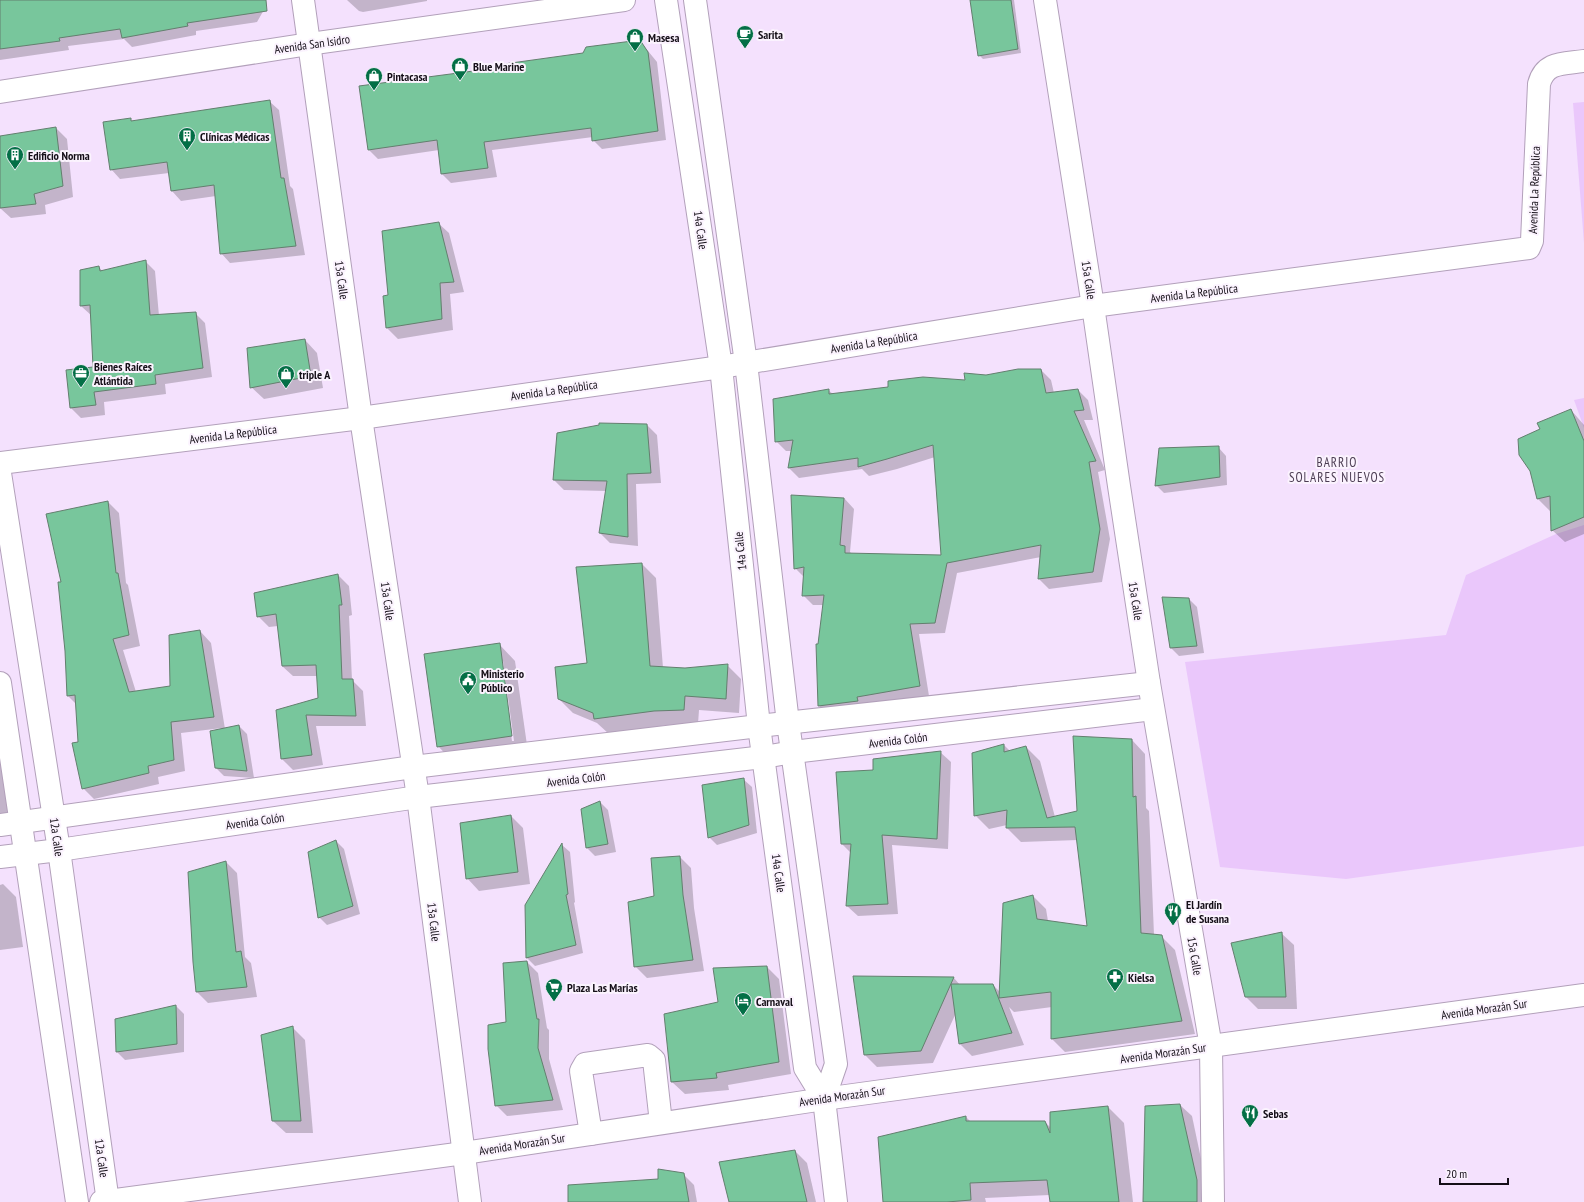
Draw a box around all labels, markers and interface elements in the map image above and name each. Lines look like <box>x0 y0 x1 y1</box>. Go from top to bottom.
cafe icon: Sarita <box>735 24 755 49</box>
shop icon: Masesa <box>625 27 645 52</box>
place label: Sarita <box>758 27 783 42</box>
place label: Masesa <box>648 30 679 45</box>
street label: Avenida San Isidro <box>273 31 351 57</box>
shop icon: Blue Marine <box>450 56 470 81</box>
place label: Blue Marine <box>473 59 524 74</box>
shop icon: Pintacasa <box>364 66 384 91</box>
place label: Pintacasa <box>387 69 428 84</box>
building icon: Clínicas Médicas <box>177 126 197 151</box>
place label: Clínicas Médicas <box>200 129 270 144</box>
building icon: Edificio Norma <box>5 145 25 170</box>
street label: Avenida La República <box>1525 146 1543 234</box>
place label: Edificio Norma <box>28 148 90 163</box>
street label: 14a Calle <box>691 210 711 250</box>
street label: 13a Calle <box>332 260 352 300</box>
street label: 15a Calle <box>1079 260 1099 300</box>
street label: Avenida La República <box>1149 280 1239 306</box>
street label: Avenida La República <box>829 328 919 356</box>
place label: Bienes Raíces Atlántida <box>93 359 152 388</box>
office icon: Bienes Raíces Atlántida <box>71 363 91 388</box>
shop icon: triple A <box>276 364 296 389</box>
place label: triple A <box>299 367 331 382</box>
street label: Avenida La República <box>509 376 599 404</box>
street label: Avenida La República <box>188 421 278 447</box>
district label: BARRIO SOLARES NUEVOS <box>1289 454 1385 486</box>
street label: 14a Calle <box>731 531 749 571</box>
street label: 13a Calle <box>378 581 398 621</box>
street label: 15a Calle <box>1126 581 1146 621</box>
place label: Ministerio Público <box>481 666 525 695</box>
public building icon: Ministerio Público <box>458 670 478 695</box>
street label: Avenida Colón <box>868 729 928 751</box>
street label: Avenida Colón <box>546 768 606 790</box>
street label: Avenida Colón <box>225 809 285 833</box>
street label: 12a Calle <box>47 817 67 857</box>
street label: 14a Calle <box>769 853 789 893</box>
place label: El Jardín de Susana <box>1186 897 1229 926</box>
restaurant icon: El Jardín de Susana <box>1163 901 1183 926</box>
street label: 13a Calle <box>424 902 444 942</box>
street label: 15a Calle <box>1184 936 1206 976</box>
pharmacy icon: Kielsa <box>1105 967 1125 992</box>
place label: Kielsa <box>1128 970 1154 985</box>
supermarket icon: Plaza Las Marías <box>544 977 564 1002</box>
place label: Plaza Las Marías <box>567 980 638 995</box>
hotel icon: Carnaval <box>733 991 753 1016</box>
place label: Carnaval <box>756 994 793 1009</box>
street label: Avenida Morazán Sur <box>1440 995 1529 1022</box>
street label: Avenida Morazán Sur <box>1119 1039 1208 1066</box>
street label: Avenida Morazán Sur <box>798 1082 887 1109</box>
restaurant icon: Sebas <box>1240 1103 1260 1128</box>
place label: Sebas <box>1263 1106 1288 1121</box>
street label: Avenida Morazán Sur <box>478 1130 567 1158</box>
street label: 12a Calle <box>92 1138 112 1178</box>
scale bar <box>1440 1160 1508 1186</box>
text: 20 m <box>1446 1166 1467 1181</box>

